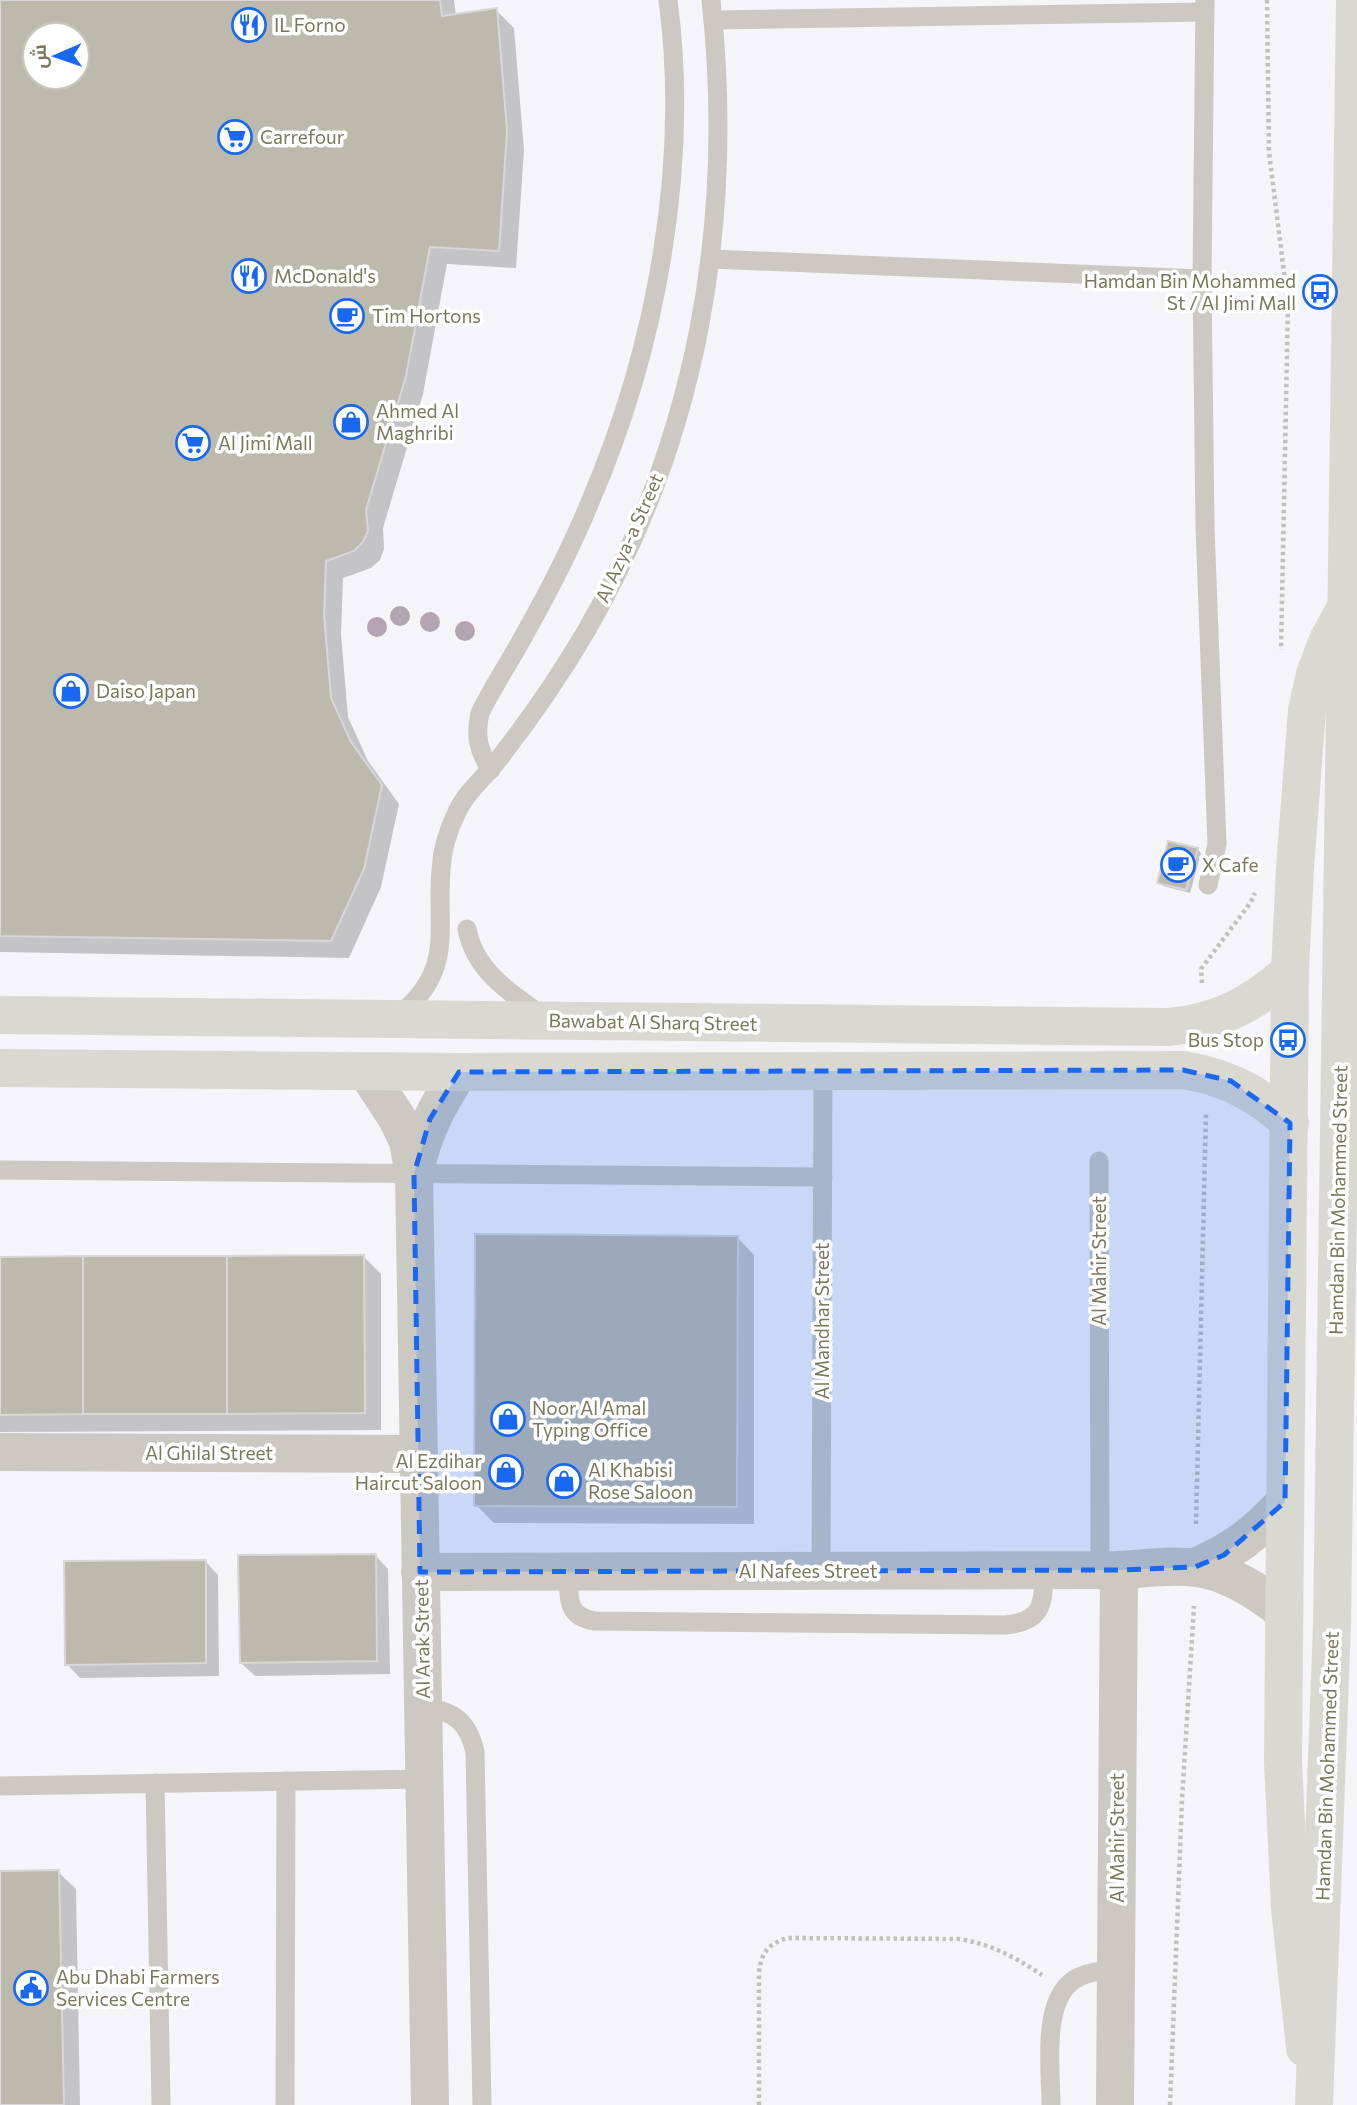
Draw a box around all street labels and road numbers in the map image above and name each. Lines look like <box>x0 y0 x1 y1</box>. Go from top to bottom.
street label: Al Azya-a Street <box>590 469 667 606</box>
street label: Bawabat Al Sharq Street <box>548 1008 758 1035</box>
street label: Hamdan Bin Mohammed Street <box>1324 1065 1351 1335</box>
street label: Al Mahir Street <box>1087 1196 1110 1326</box>
street label: Al Mandhar Street <box>810 1242 833 1400</box>
street label: Al Ghilal Street <box>145 1441 273 1464</box>
street label: Al Nafees Street <box>739 1559 878 1582</box>
street label: Al Arak Street <box>409 1579 434 1699</box>
street label: Hamdan Bin Mohammed Street <box>1310 1631 1343 1901</box>
street label: Al Mahir Street <box>1105 1773 1128 1903</box>

